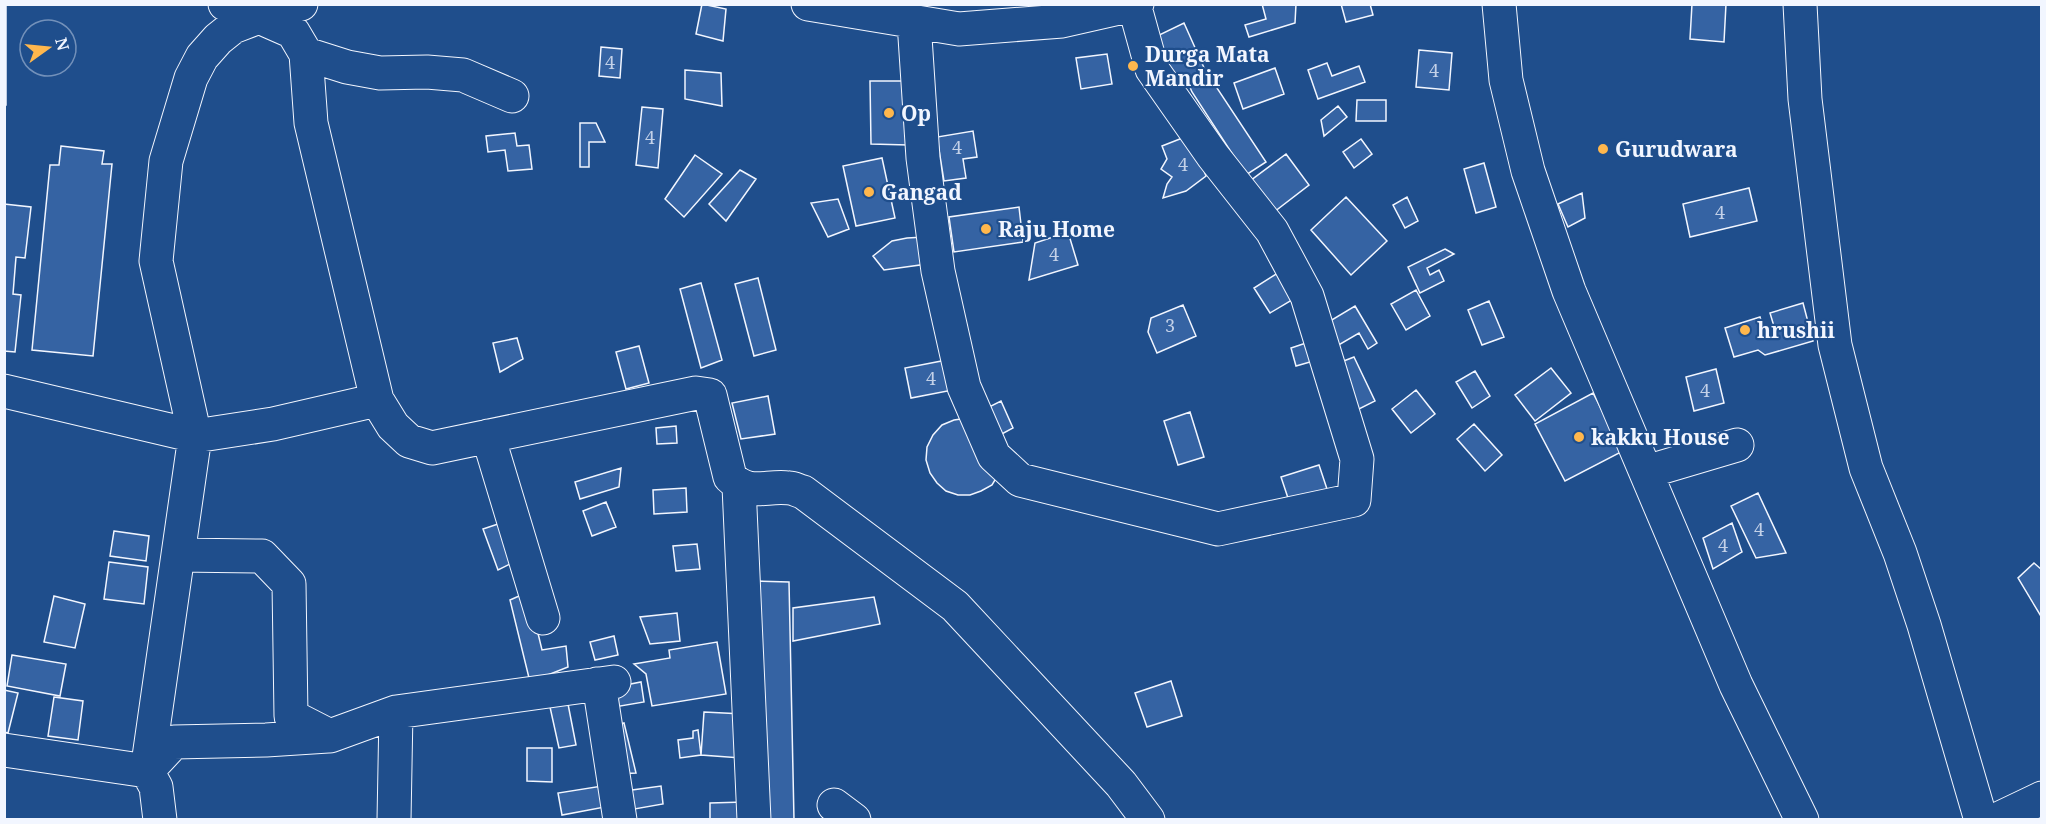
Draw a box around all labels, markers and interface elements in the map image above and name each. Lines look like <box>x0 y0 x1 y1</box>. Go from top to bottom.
north arrow <box>18 18 78 78</box>
text: N <box>50 35 75 53</box>
place label: Durga Mata Mandir <box>1145 40 1270 92</box>
house number: 4 <box>605 50 615 74</box>
house number: 4 <box>1429 58 1439 82</box>
marker: Durga Mata Mandir <box>1126 59 1140 73</box>
place label: Op <box>901 99 931 127</box>
marker: Op <box>882 106 896 120</box>
house number: 4 <box>645 125 655 149</box>
house number: 4 <box>952 135 962 159</box>
place label: Gurudwara <box>1615 135 1738 163</box>
marker: Gurudwara <box>1596 142 1610 156</box>
house number: 4 <box>1178 152 1188 176</box>
place label: Gangad <box>881 178 962 206</box>
marker: Gangad <box>862 185 876 199</box>
house number: 4 <box>1715 200 1725 224</box>
place label: Raju Home <box>998 215 1115 243</box>
marker: Raju Home <box>979 222 993 236</box>
house number: 4 <box>1049 242 1059 266</box>
house number: 3 <box>1165 313 1175 337</box>
place label: hrushii <box>1757 316 1835 344</box>
marker: hrushii <box>1738 323 1752 337</box>
house number: 4 <box>926 366 936 390</box>
house number: 4 <box>1700 378 1710 402</box>
place label: kakku House <box>1591 423 1729 451</box>
marker: kakku House <box>1572 430 1586 444</box>
house number: 4 <box>1754 517 1764 541</box>
house number: 4 <box>1718 533 1728 557</box>

